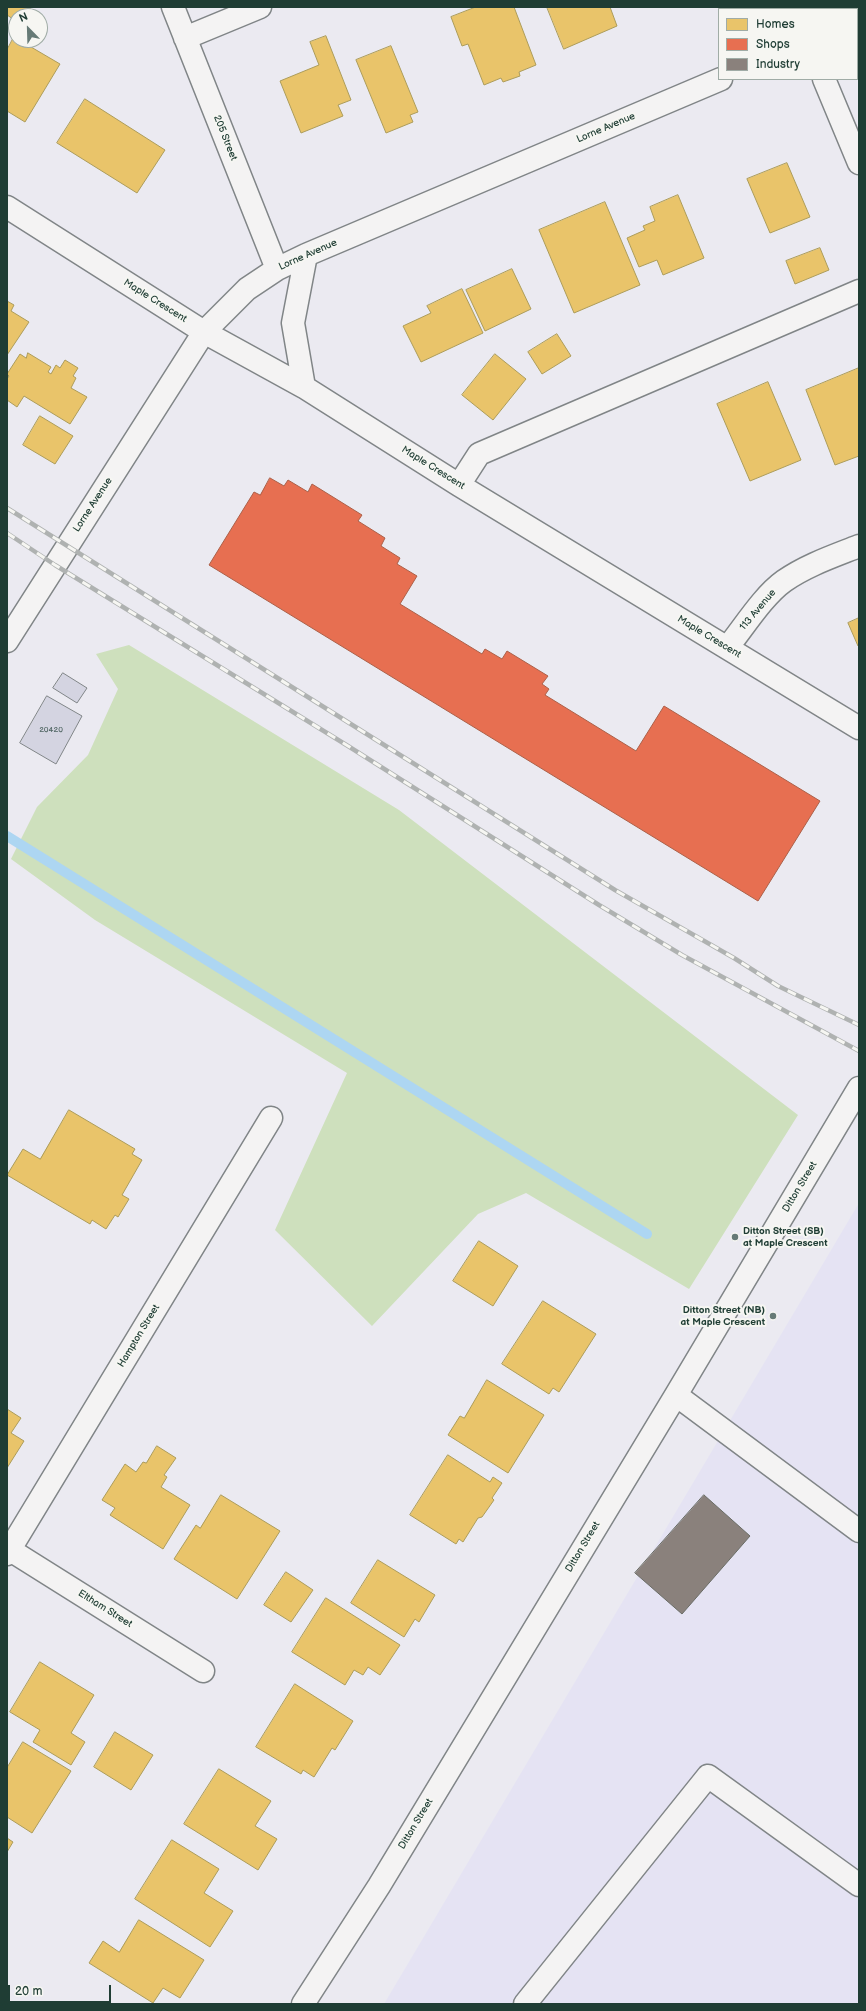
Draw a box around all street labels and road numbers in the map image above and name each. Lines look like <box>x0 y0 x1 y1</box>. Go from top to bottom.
street label: Lorne Avenue <box>575 110 637 146</box>
street label: 205 Street <box>211 114 239 162</box>
street label: Lorne Avenue <box>277 237 339 273</box>
street label: Maple Crescent <box>121 277 189 325</box>
street label: Maple Crescent <box>399 444 467 492</box>
street label: Lorne Avenue <box>71 475 115 535</box>
street label: 113 Avenue <box>737 587 779 633</box>
street label: Maple Crescent <box>675 613 743 661</box>
street label: Ditton Street <box>780 1160 820 1214</box>
street label: Hampton Street <box>116 1302 162 1370</box>
street label: Ditton Street <box>563 1520 603 1574</box>
street label: Eltham Street <box>76 1588 134 1630</box>
street label: Ditton Street <box>396 1797 436 1851</box>

